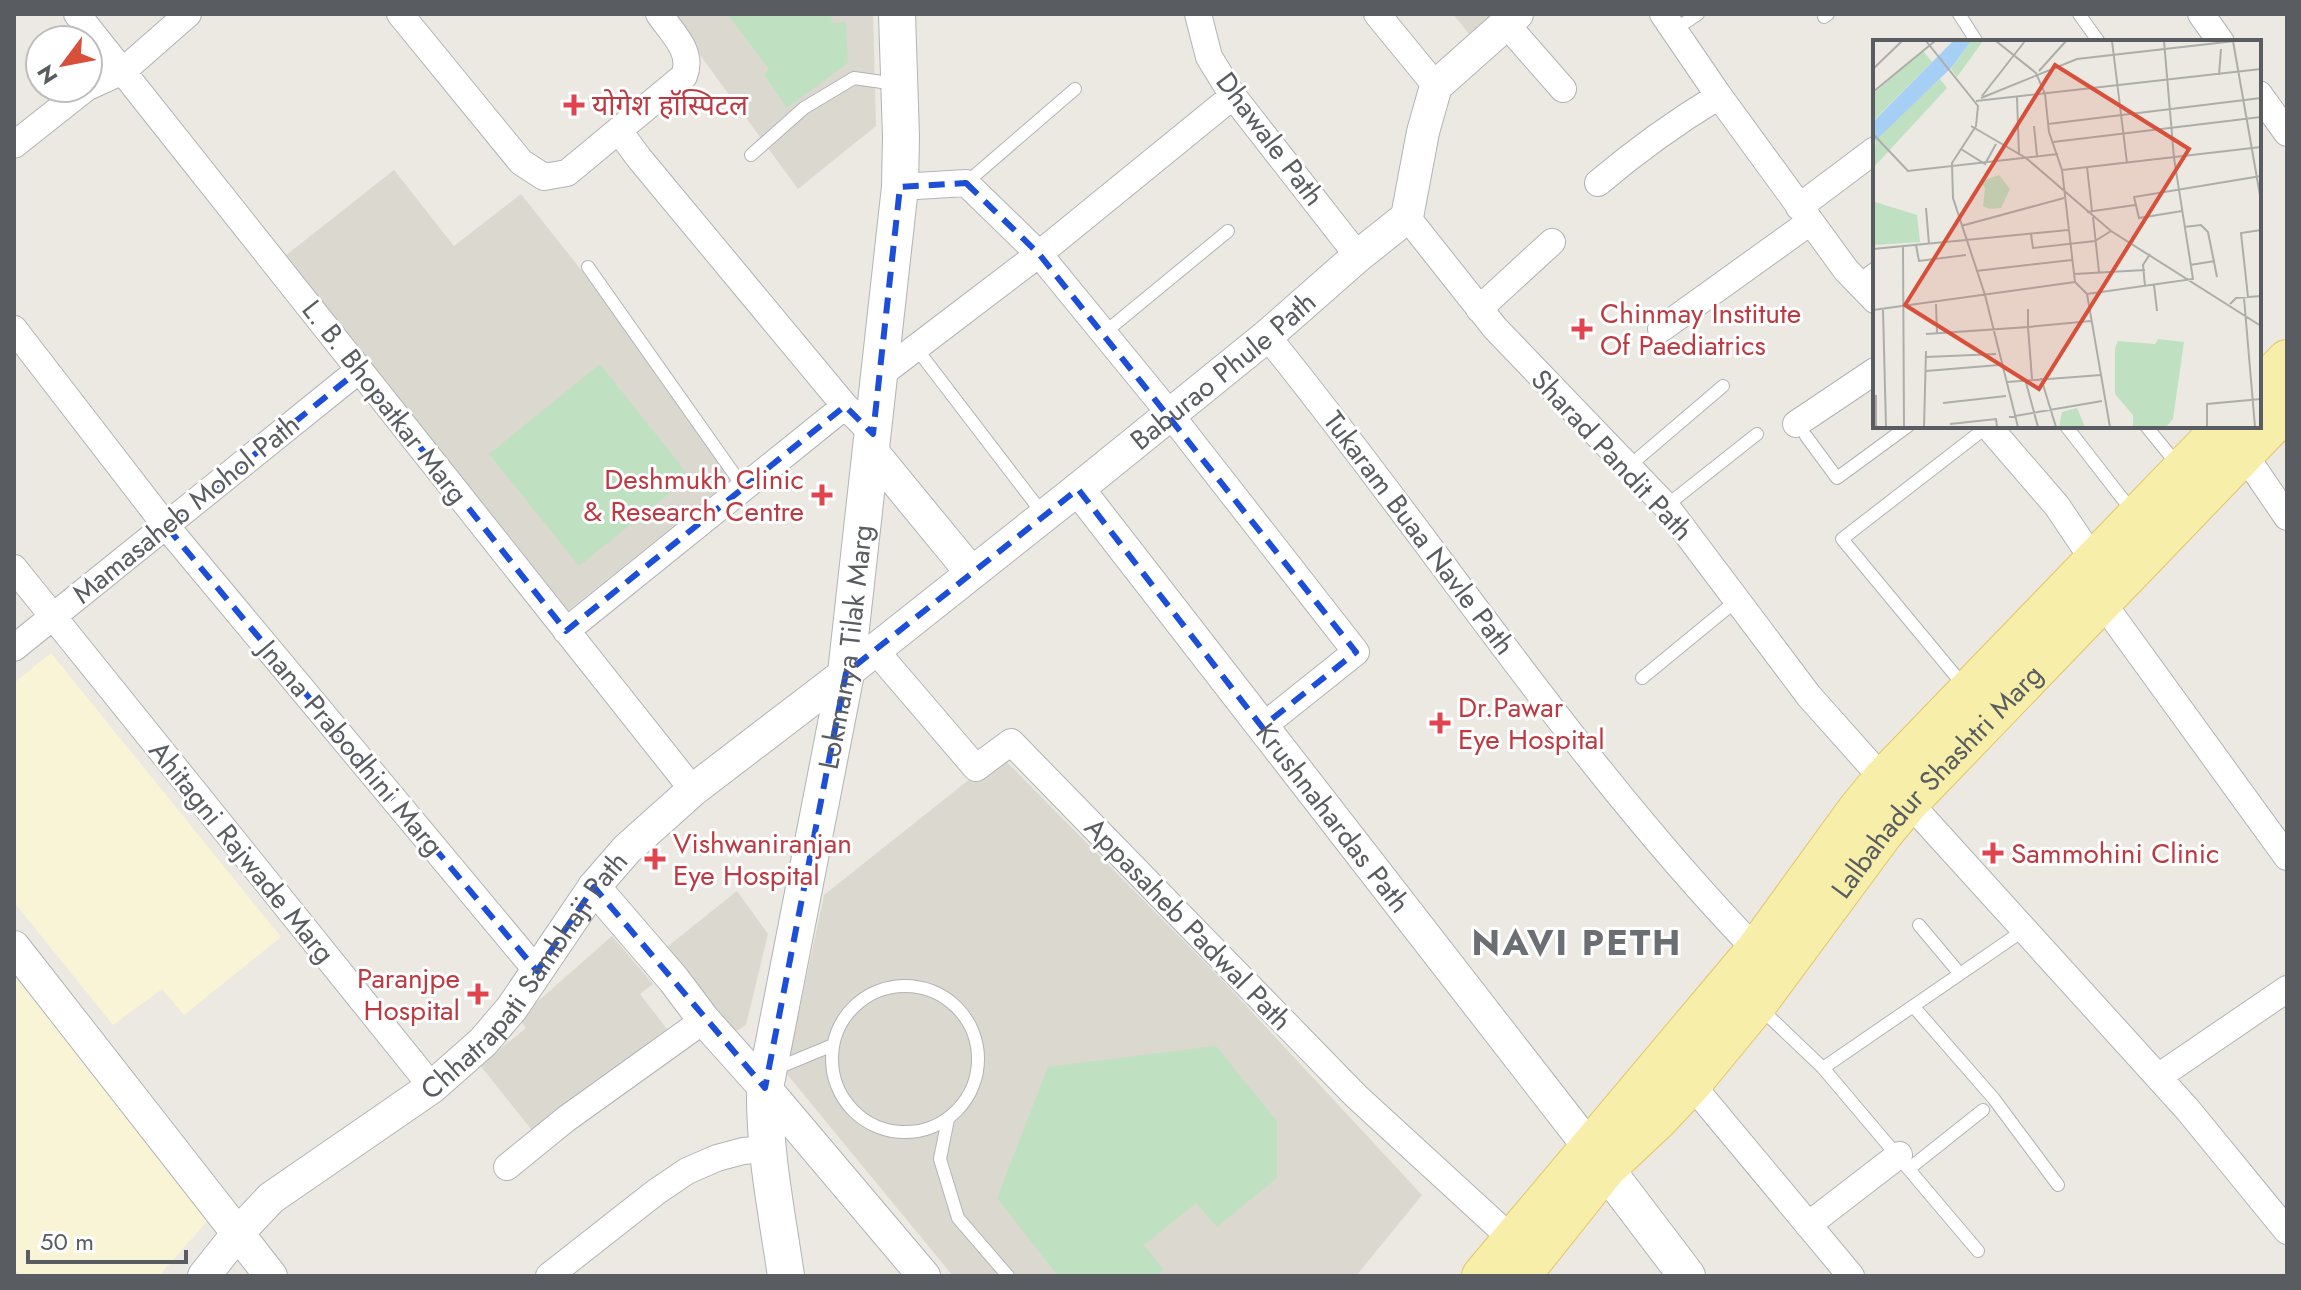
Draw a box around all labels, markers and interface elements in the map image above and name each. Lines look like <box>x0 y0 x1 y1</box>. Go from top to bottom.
north arrow <box>24 24 104 104</box>
inset map <box>1873 40 2261 428</box>
text: N <box>29 59 65 90</box>
street label: Dhawale Path <box>1206 63 1334 215</box>
place label: योगेश हॉस्पिटल <box>592 85 749 126</box>
marker: योगेश हॉस्पिटल <box>563 94 585 116</box>
street label: Baburao Phule Path <box>1121 282 1325 460</box>
street label: L. B. Bhopatkar Marg <box>292 291 478 513</box>
place label: Chinmay Institute Of Paediatrics <box>1600 293 1801 366</box>
marker: Chinmay Institute Of Paediatrics <box>1571 318 1593 340</box>
street label: Sharad Pandit Path <box>1522 360 1702 550</box>
street label: Tukaram Buaa Navle Path <box>1313 402 1525 664</box>
street label: Mamasaheb Mohol Path <box>64 404 308 614</box>
place label: Deshmukh Clinic & Research Centre <box>583 459 804 532</box>
marker: Deshmukh Clinic & Research Centre <box>811 484 833 506</box>
street label: Lokmanya Tilak Marg <box>807 523 883 773</box>
street label: Jnana Prabodhini Marg <box>246 628 454 865</box>
street label: Lalbahadur Shashtri Marg <box>1821 655 2052 907</box>
place label: Dr.Pawar Eye Hospital <box>1458 687 1605 760</box>
marker: Dr.Pawar Eye Hospital <box>1429 712 1451 734</box>
street label: Krushnahardas Path <box>1246 714 1420 921</box>
street label: Ahitagni Rajwade Marg <box>139 732 345 972</box>
street label: Appasaheb Padwal Path <box>1075 808 1301 1040</box>
place label: Vishwaniranjan Eye Hospital <box>673 823 852 896</box>
place label: Sammohini Clinic <box>2011 833 2219 874</box>
street label: Chhatrapati Sambhaji Path <box>412 842 637 1109</box>
marker: Sammohini Clinic <box>1982 842 2004 864</box>
marker: Vishwaniranjan Eye Hospital <box>644 848 666 870</box>
district label: NAVI PETH <box>1472 916 1682 968</box>
place label: Paranjpe Hospital <box>357 958 460 1031</box>
marker: Paranjpe Hospital <box>467 983 489 1005</box>
scale bar <box>28 1214 186 1264</box>
text: 50 m <box>40 1224 94 1259</box>

